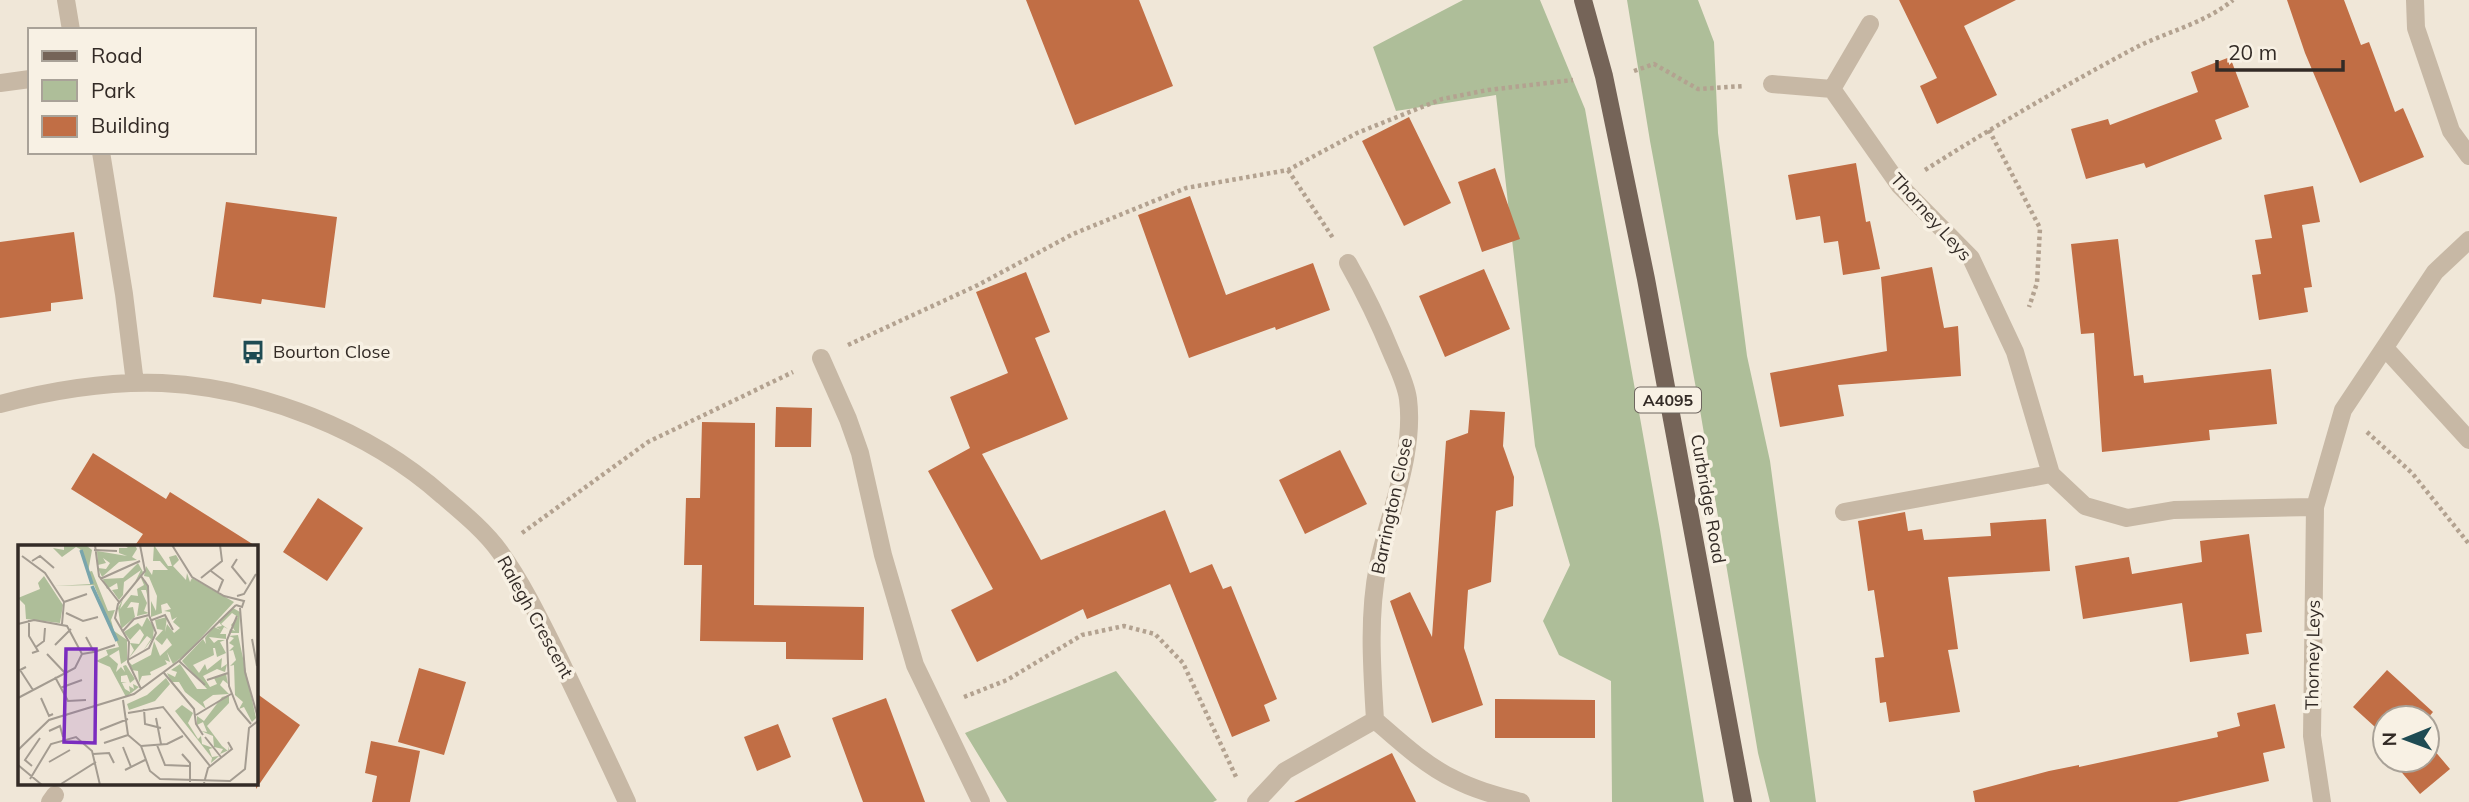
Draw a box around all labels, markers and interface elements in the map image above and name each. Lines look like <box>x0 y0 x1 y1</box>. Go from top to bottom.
legend <box>28 28 256 154</box>
scale bar <box>2217 28 2343 72</box>
text: 20 m <box>2228 39 2277 65</box>
text: Road <box>91 42 142 68</box>
text: Park <box>91 77 135 103</box>
text: Building <box>91 112 170 138</box>
street label: Thorney Leys <box>1886 168 1977 265</box>
bus stop icon: Bourton Close <box>239 338 267 366</box>
place label: Bourton Close <box>273 340 390 363</box>
road number: A4095 <box>1635 388 1701 412</box>
street label: Curbridge Road <box>1686 432 1731 565</box>
street label: Barrington Close <box>1366 435 1417 576</box>
inset map <box>18 545 257 784</box>
street label: Ralegh Crescent <box>492 552 579 682</box>
street label: Thorney Leys <box>2300 600 2325 710</box>
north arrow <box>2371 704 2441 774</box>
text: N <box>2377 732 2401 747</box>

